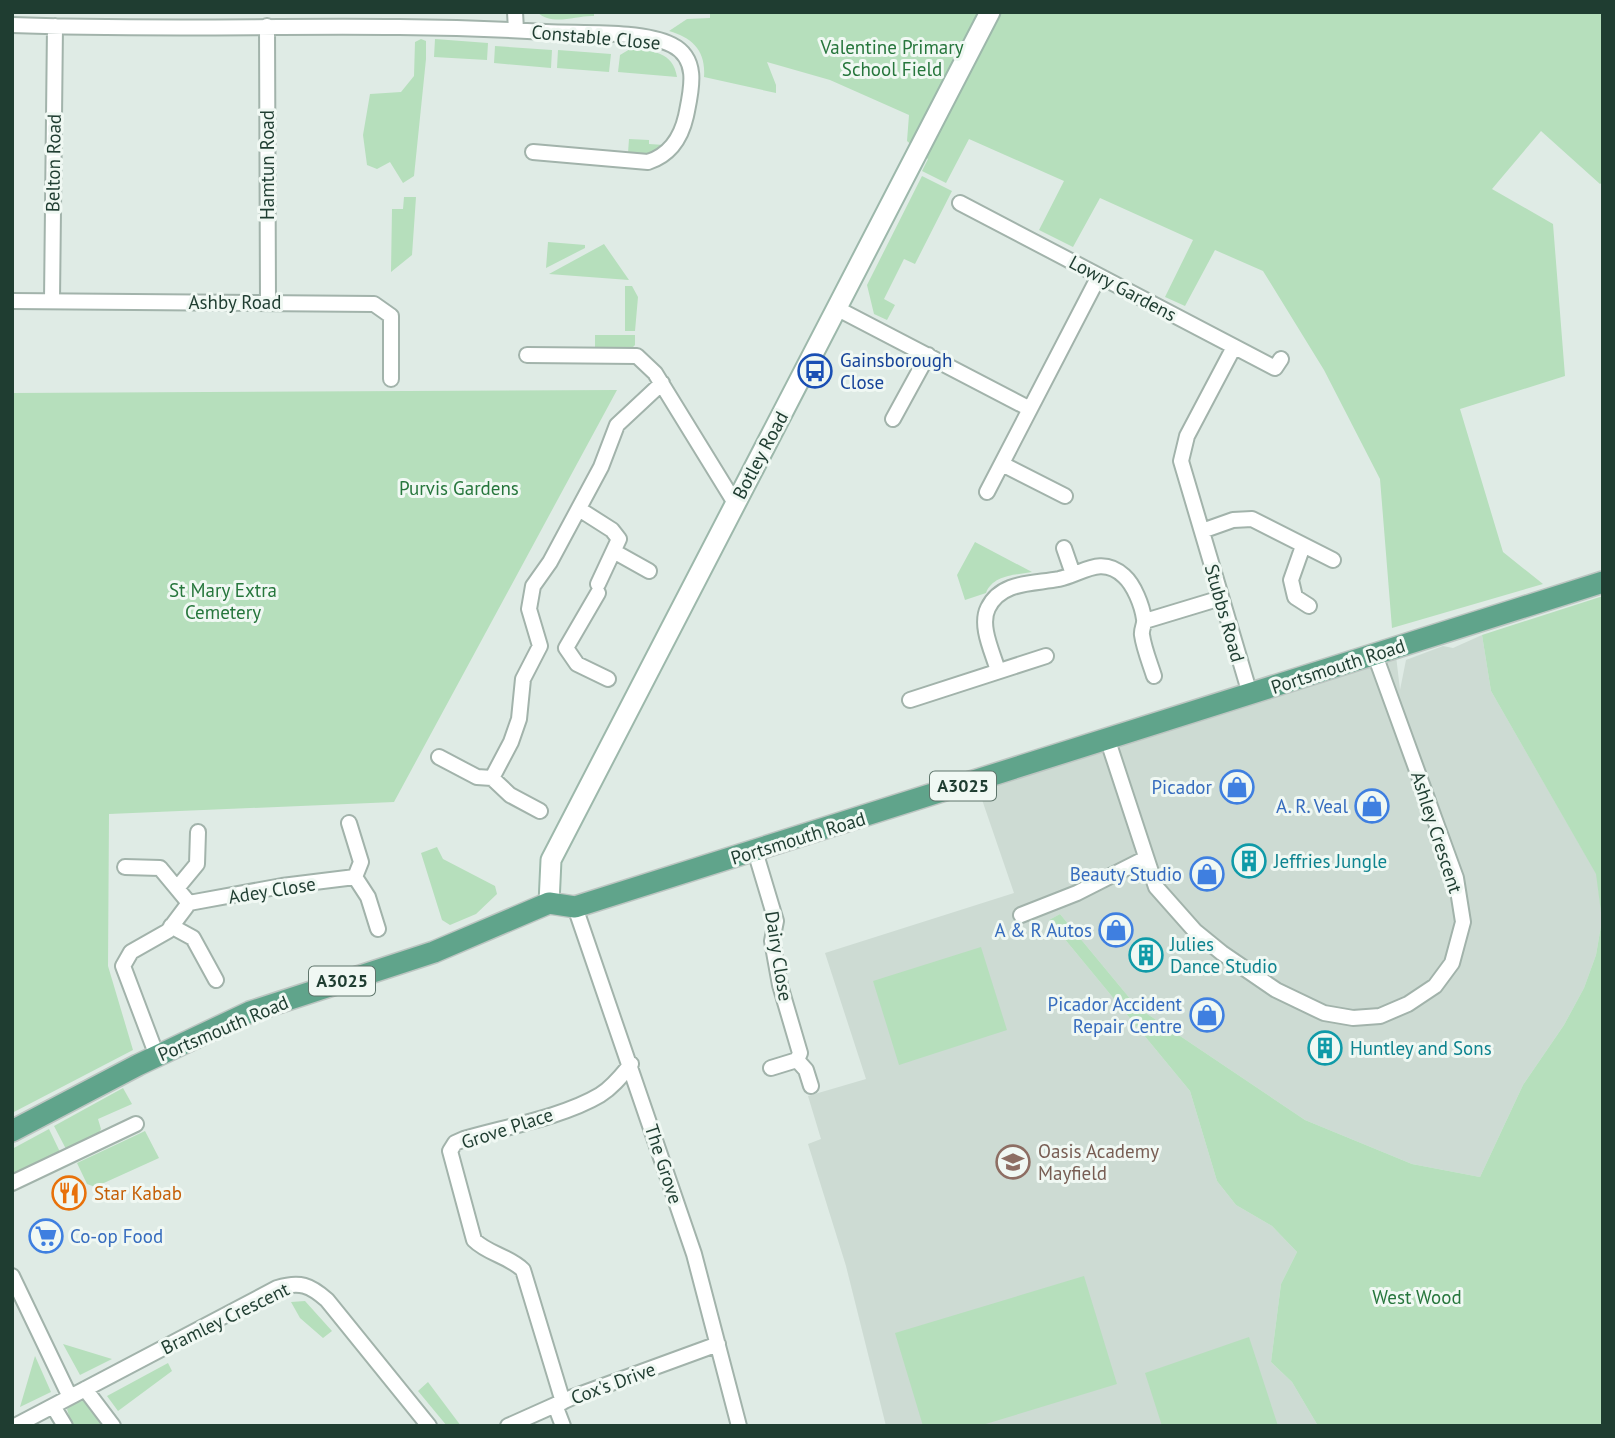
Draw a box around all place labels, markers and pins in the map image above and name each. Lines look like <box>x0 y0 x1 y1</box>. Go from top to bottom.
place label: Gainsborough Close <box>840 348 952 394</box>
bus stop icon: Gainsborough Close <box>796 352 834 390</box>
shop icon: Picador <box>1218 768 1256 806</box>
place label: Picador <box>1151 775 1213 799</box>
shop icon: A. R. Veal <box>1353 787 1391 825</box>
place label: A. R. Veal <box>1276 794 1348 818</box>
building icon: Jeffries Jungle <box>1230 842 1268 880</box>
place label: Jeffries Jungle <box>1273 849 1387 873</box>
shop icon: Beauty Studio <box>1188 855 1226 893</box>
place label: Beauty Studio <box>1070 862 1182 886</box>
shop icon: A & R Autos <box>1097 911 1135 949</box>
place label: A & R Autos <box>995 918 1092 942</box>
place label: Julies Dance Studio <box>1169 932 1277 978</box>
building icon: Julies Dance Studio <box>1127 936 1165 974</box>
place label: Picador Accident Repair Centre <box>1048 992 1183 1038</box>
shop icon: Picador Accident Repair Centre <box>1188 996 1226 1034</box>
building icon: Huntley and Sons <box>1306 1029 1344 1067</box>
place label: Huntley and Sons <box>1350 1036 1492 1060</box>
place label: Oasis Academy Mayfield <box>1038 1139 1159 1185</box>
school or university icon: Oasis Academy Mayfield <box>994 1143 1032 1181</box>
restaurant icon: Star Kabab <box>50 1174 88 1212</box>
place label: Star Kabab <box>94 1181 182 1205</box>
supermarket icon: Co-op Food <box>27 1217 65 1255</box>
place label: Co-op Food <box>70 1224 163 1248</box>

